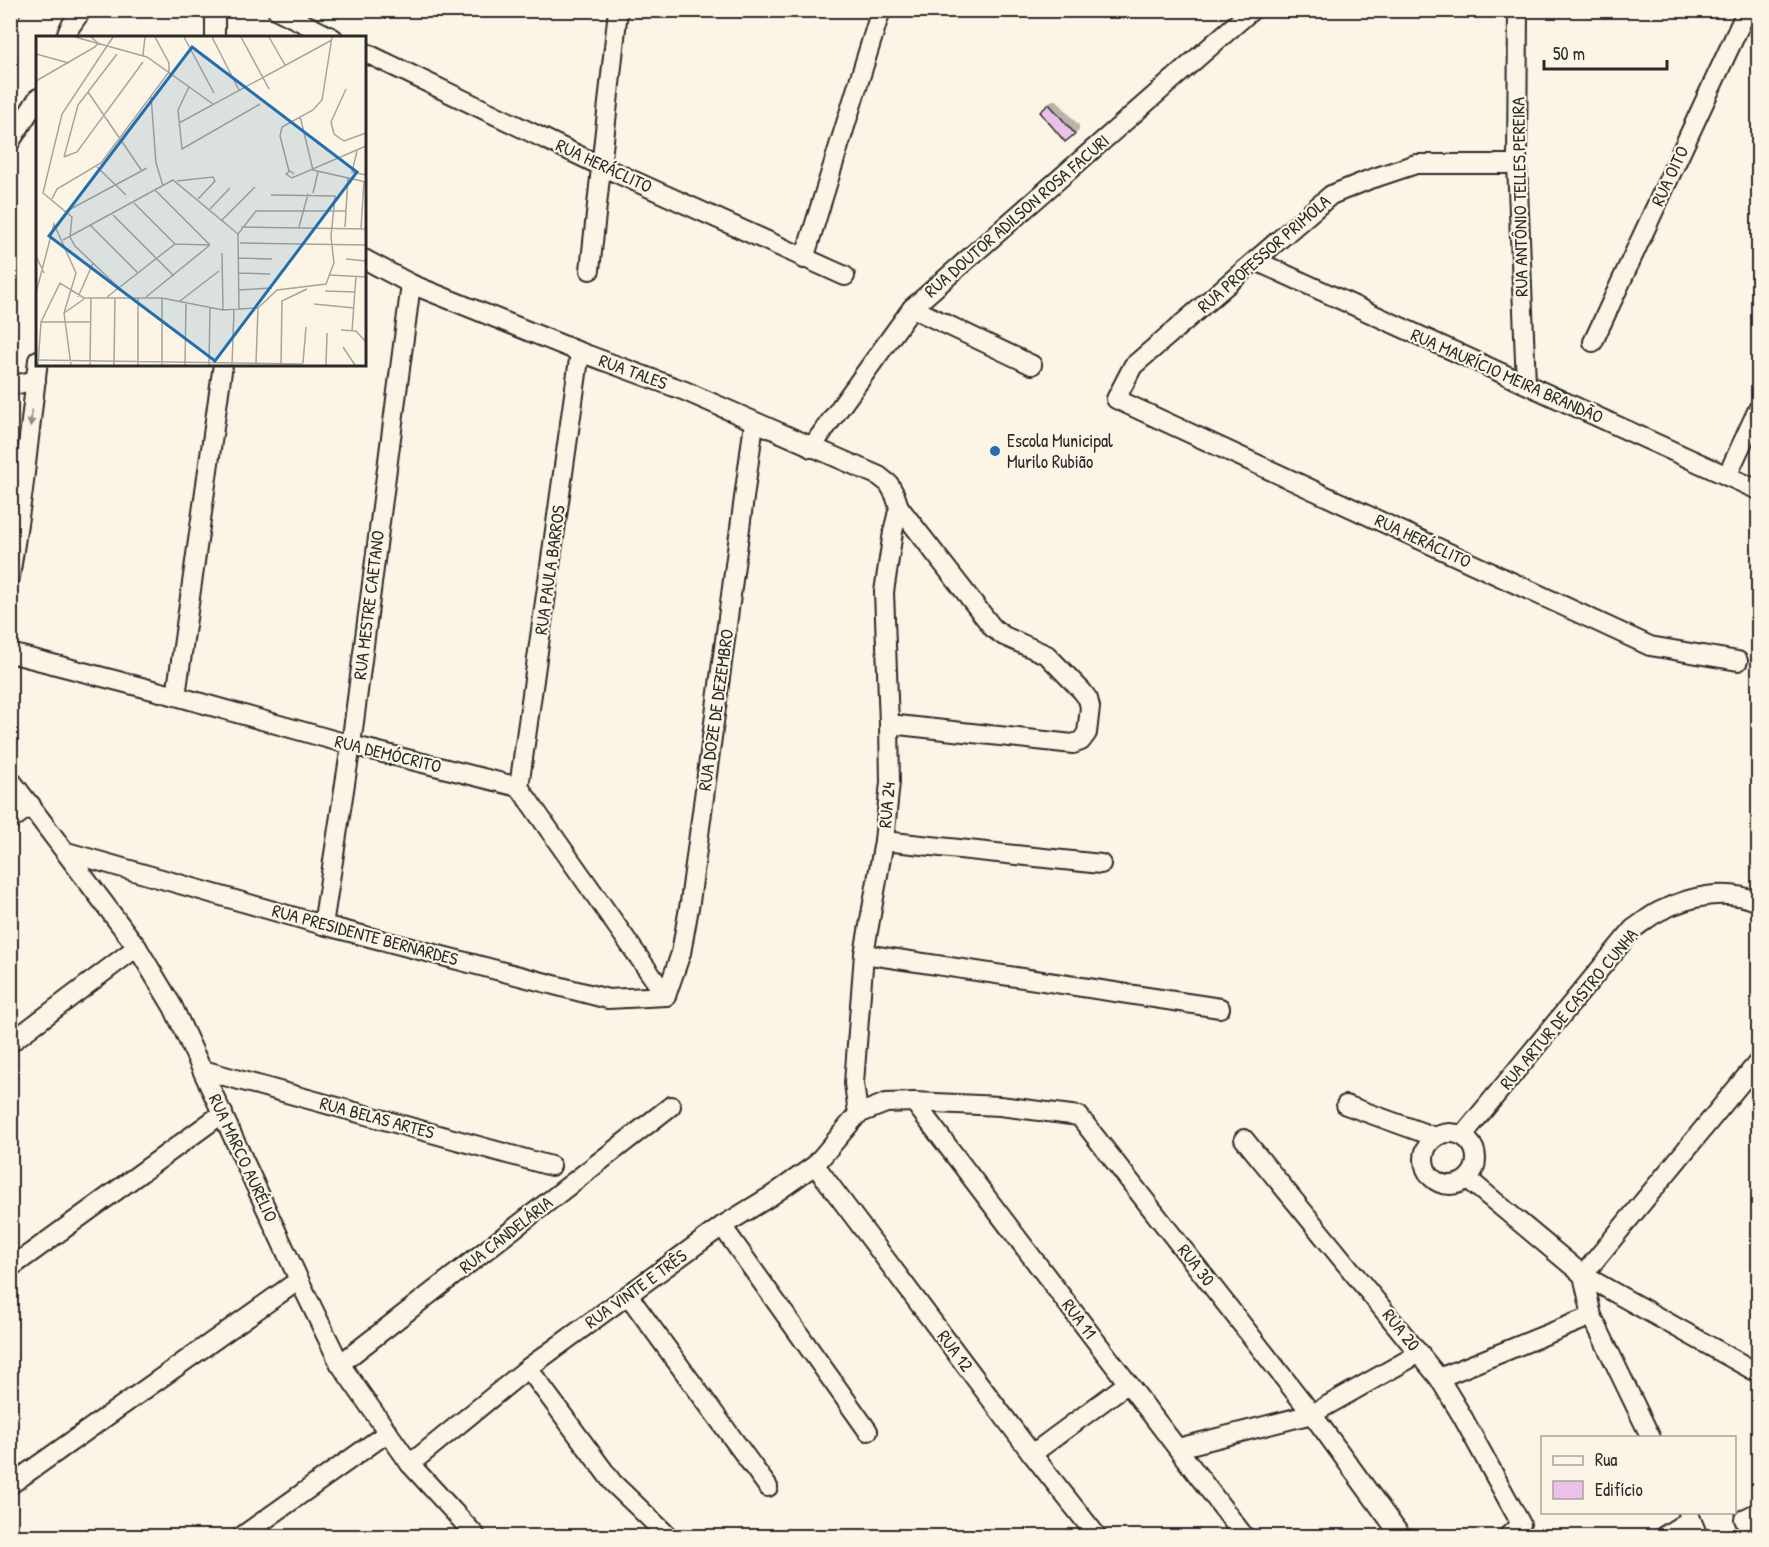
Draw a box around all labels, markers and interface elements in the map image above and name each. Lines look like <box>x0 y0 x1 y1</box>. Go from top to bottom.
scale bar <box>1544 33 1667 71</box>
inset map <box>36 36 366 366</box>
text: 50 m <box>1553 41 1585 66</box>
street label: RUA ANTÔNIO TELLES PEREIRA <box>1505 97 1534 297</box>
street label: RUA DOUTOR ADILSON ROSA FACURI <box>919 128 1115 303</box>
street label: RUA HERÁCLITO <box>552 132 656 199</box>
street label: RUA OITO <box>1645 142 1694 210</box>
street label: RUA PROFESSOR PRIMOLA <box>1192 189 1336 318</box>
street label: RUA MAURÍCIO MEIRA BRANDÃO <box>1407 322 1607 429</box>
street label: RUA TALES <box>595 348 671 395</box>
one-way arrow <box>26 409 36 428</box>
place label: Escola Municipal Murilo Rubião <box>1007 428 1113 474</box>
marker: Escola Municipal Murilo Rubião <box>988 444 1002 458</box>
street label: RUA PAULA BARROS <box>528 504 571 636</box>
street label: RUA HERÁCLITO <box>1371 507 1475 574</box>
street label: RUA MESTRE CAETANO <box>347 529 390 681</box>
street label: RUA DOZE DE DEZEMBRO <box>692 627 739 792</box>
street label: RUA DEMÓCRITO <box>332 728 444 779</box>
street label: RUA 24 <box>872 781 901 829</box>
street label: RUA PRESIDENTE BERNARDES <box>269 898 461 971</box>
street label: RUA ARTUR DE CASTRO CUNHA <box>1494 923 1644 1095</box>
street label: RUA MARCO AURÉLIO <box>203 1090 284 1226</box>
street label: RUA BELAS ARTES <box>317 1090 437 1145</box>
street label: RUA CANDELÁRIA <box>454 1190 558 1279</box>
street label: RUA 30 <box>1172 1238 1221 1291</box>
street label: RUA VINTE E TRÊS <box>580 1243 692 1334</box>
street label: RUA 11 <box>1056 1294 1103 1344</box>
street label: RUA 20 <box>1377 1303 1426 1356</box>
street label: RUA 12 <box>932 1325 980 1377</box>
legend <box>1541 1436 1736 1514</box>
text: Rua <box>1595 1447 1617 1472</box>
text: Edifício <box>1595 1477 1643 1502</box>

